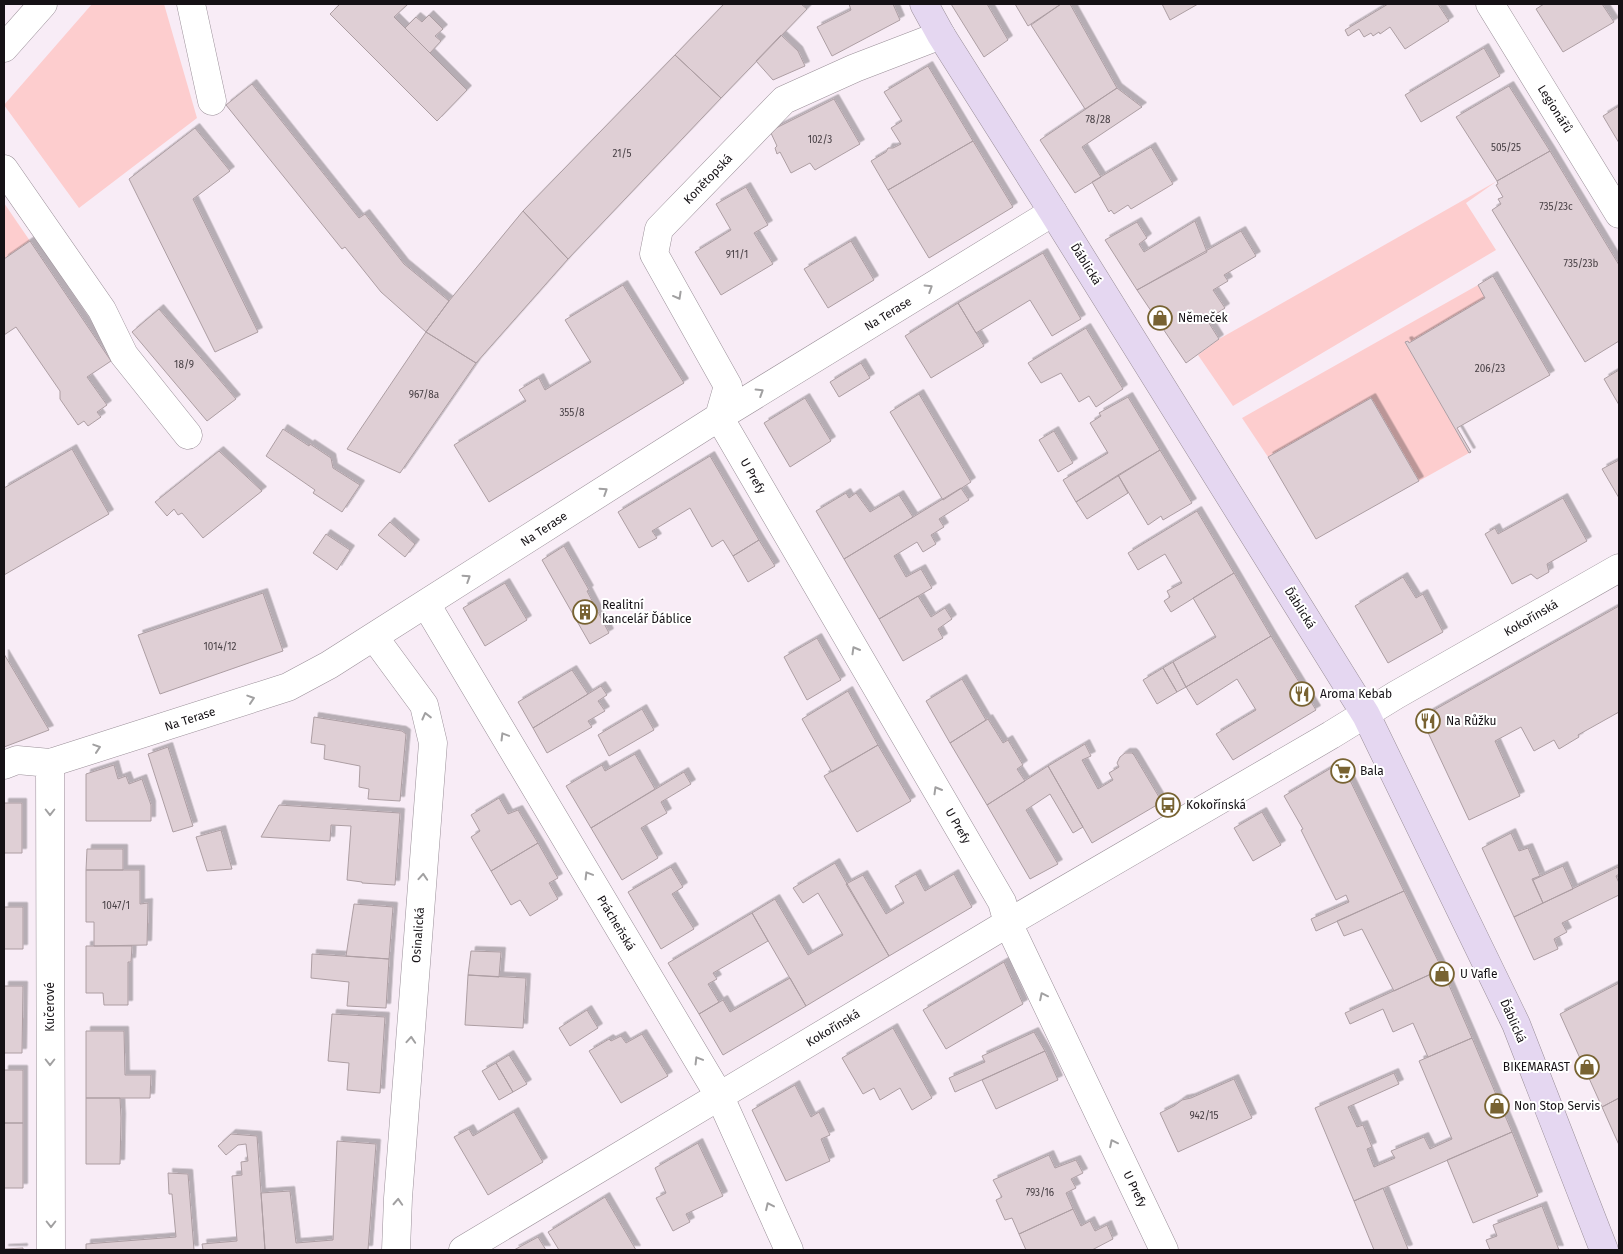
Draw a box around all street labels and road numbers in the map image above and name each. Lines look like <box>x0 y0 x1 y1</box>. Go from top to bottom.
street label: Legionářů <box>1535 82 1575 136</box>
street label: Konětopská <box>681 151 735 207</box>
street label: Ďáblická <box>1068 240 1105 287</box>
street label: Na Terase <box>862 294 914 334</box>
street label: U Prefy <box>737 456 769 496</box>
street label: Na Terase <box>518 509 570 549</box>
street label: Ďáblická <box>1282 584 1319 631</box>
street label: Kokořínská <box>1501 597 1561 639</box>
street label: Na Terase <box>163 704 217 734</box>
street label: U Prefy <box>942 806 974 846</box>
street label: Prácheňská <box>594 893 638 953</box>
street label: Osinalická <box>409 907 427 963</box>
street label: Kučerové <box>43 982 57 1032</box>
street label: Ďáblická <box>1497 997 1530 1045</box>
street label: Kokořínská <box>804 1007 862 1049</box>
street label: U Prefy <box>1120 1169 1150 1209</box>

